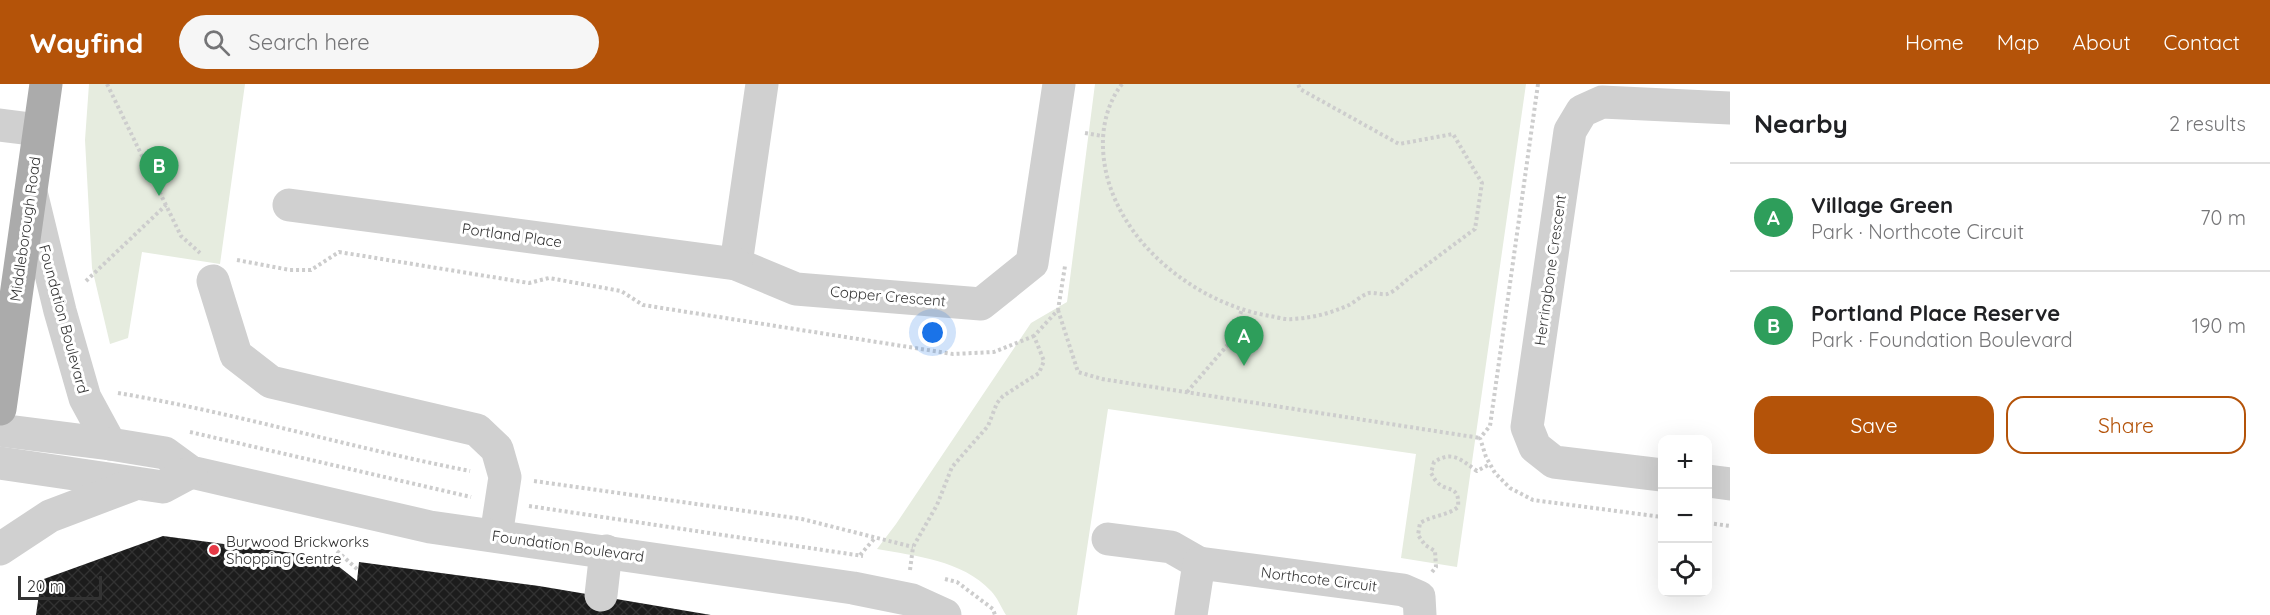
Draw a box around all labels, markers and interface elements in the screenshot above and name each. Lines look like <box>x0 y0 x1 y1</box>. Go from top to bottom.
search box <box>179 15 599 69</box>
text: Wayfind <box>30 25 143 60</box>
icon: search <box>200 26 233 59</box>
text: Search here <box>248 28 370 56</box>
text: Home <box>1905 29 1964 55</box>
text: Map <box>1997 29 2040 55</box>
text: About <box>2073 29 2131 55</box>
text: Contact <box>2164 29 2240 55</box>
text: Nearby <box>1754 107 1848 140</box>
text: 2 results <box>2169 111 2246 136</box>
pin: B <box>140 147 178 196</box>
street label: Middleborough Road <box>5 155 45 303</box>
text: Village Green <box>1811 191 1953 219</box>
street label: Herringbone Crescent <box>1530 193 1570 347</box>
text: A <box>1767 205 1780 230</box>
text: 70 m <box>2200 205 2246 230</box>
street label: Portland Place <box>461 219 563 251</box>
text: Park · Northcote Circuit <box>1811 219 2024 244</box>
street label: Foundation Boulevard <box>35 242 93 396</box>
street label: Copper Crescent <box>829 281 947 311</box>
text: Portland Place Reserve <box>1811 299 2060 327</box>
text: B <box>1767 313 1780 338</box>
text: 190 m <box>2192 313 2246 338</box>
pin: A <box>1224 316 1264 366</box>
your location <box>918 318 947 347</box>
text: Park · Foundation Boulevard <box>1811 327 2073 352</box>
button: Save <box>1754 396 1994 454</box>
button: Share <box>2006 396 2246 454</box>
map controls <box>1658 435 1712 597</box>
button: + <box>1658 435 1712 489</box>
button: − <box>1658 489 1712 543</box>
street label: Foundation Boulevard <box>491 526 645 566</box>
place label: Burwood Brickworks Shopping Centre <box>226 532 369 568</box>
marker: Burwood Brickworks Shopping Centre <box>207 543 221 557</box>
button: locate <box>1658 543 1712 597</box>
street label: Northcote Circuit <box>1260 562 1378 596</box>
scale bar <box>18 573 102 600</box>
text: 20 m <box>27 576 64 596</box>

